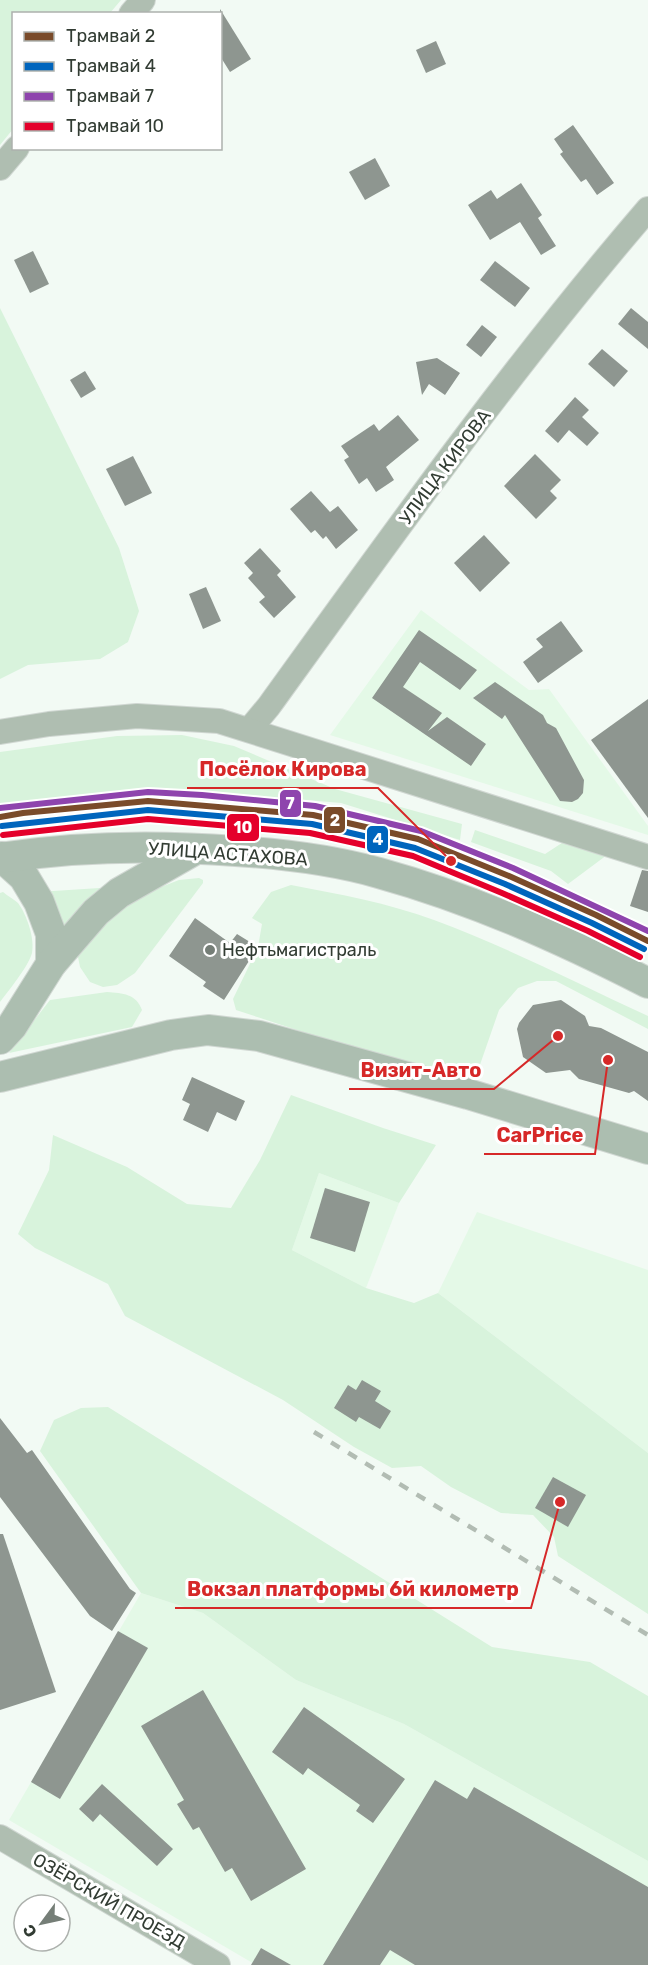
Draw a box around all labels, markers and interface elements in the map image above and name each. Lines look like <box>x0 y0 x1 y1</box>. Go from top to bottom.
legend <box>12 12 222 150</box>
text: Трамвай 2 <box>66 25 155 47</box>
text: Трамвай 4 <box>66 55 156 77</box>
text: Трамвай 7 <box>66 85 154 107</box>
text: Трамвай 10 <box>66 115 164 137</box>
street label: УЛИЦА КИРОВА <box>395 405 495 529</box>
callout: Посёлок Кирова <box>187 750 378 788</box>
text: Посёлок Кирова <box>199 757 367 781</box>
line badge: 7 <box>279 789 302 818</box>
text: 7 <box>285 794 295 813</box>
line badge: 2 <box>323 806 346 834</box>
text: 2 <box>330 811 340 830</box>
line badge: 10 <box>226 813 260 842</box>
text: 10 <box>234 818 253 837</box>
line badge: 4 <box>366 825 389 854</box>
text: 4 <box>373 830 384 849</box>
street label: УЛИЦА АСТАХОВА <box>147 837 309 871</box>
place label: Нефтьмагистраль <box>222 939 376 961</box>
marker: Нефтьмагистраль <box>203 943 217 957</box>
callout: Визит-Авто <box>349 1051 494 1089</box>
text: Визит-Авто <box>361 1058 481 1082</box>
callout: CarPrice <box>484 1116 595 1154</box>
text: CarPrice <box>497 1123 584 1147</box>
callout: Вокзал платформы 6й километр <box>175 1570 531 1608</box>
text: Вокзал платформы 6й километр <box>187 1577 519 1601</box>
street label: ОЗЁРСКИЙ ПРОЕЗД <box>29 1849 189 1953</box>
north arrow <box>12 1893 72 1953</box>

